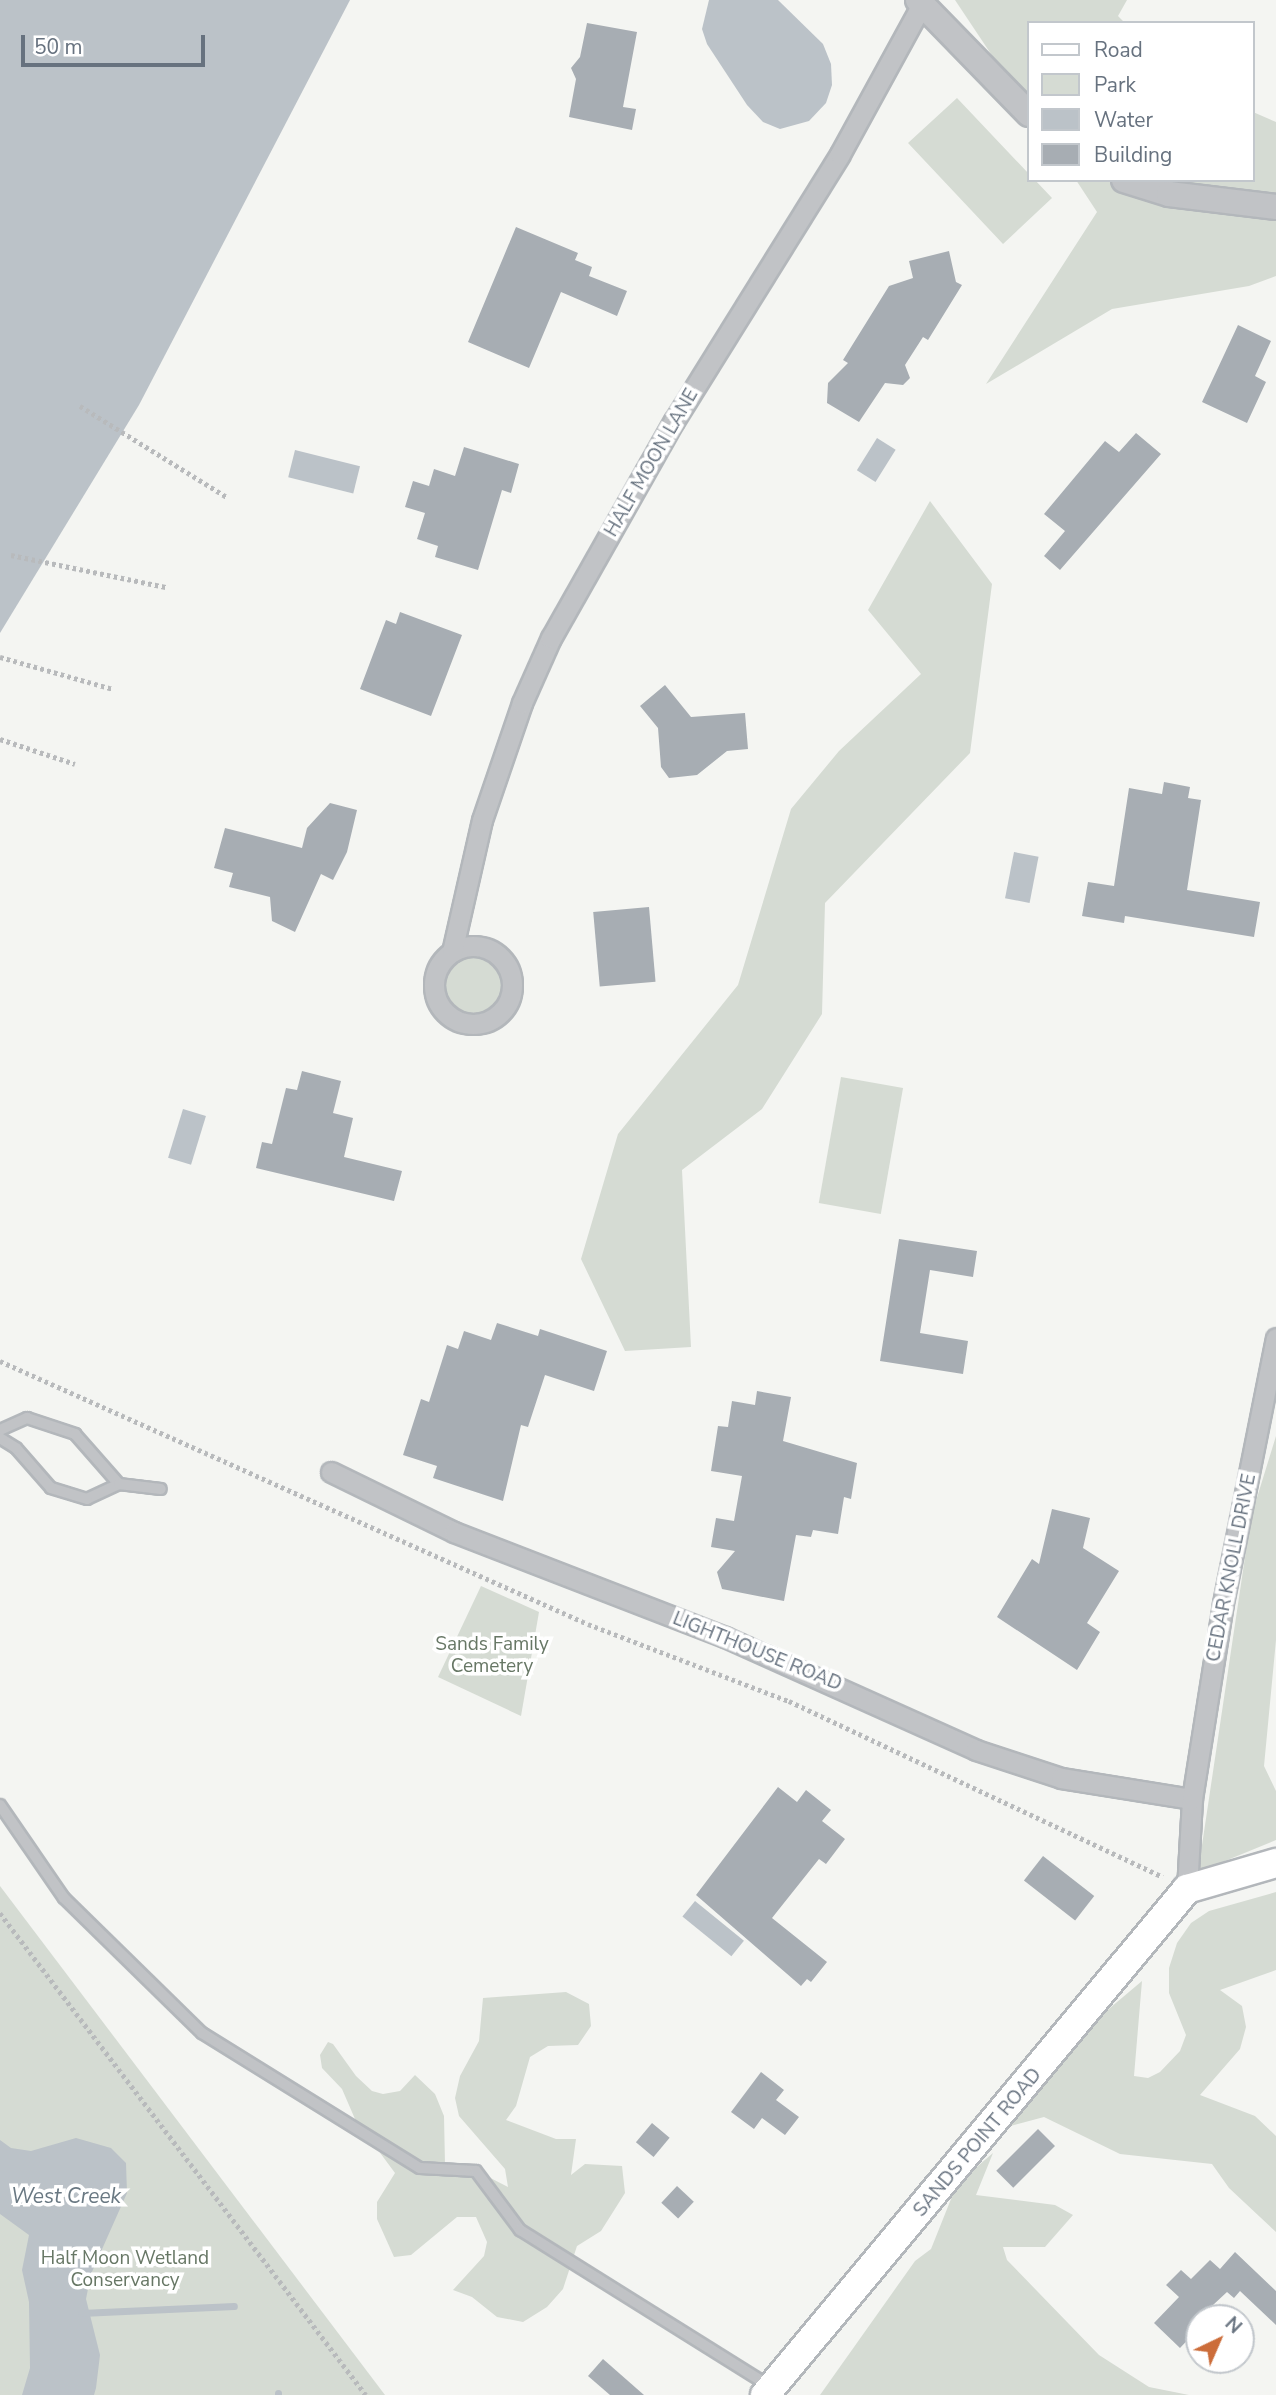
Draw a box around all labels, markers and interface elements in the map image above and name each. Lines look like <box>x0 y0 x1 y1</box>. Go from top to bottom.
scale bar <box>24 21 208 65</box>
legend <box>1028 21 1255 182</box>
text: 50 m <box>34 33 83 61</box>
text: Road <box>1094 36 1143 64</box>
text: Park <box>1094 71 1136 99</box>
text: Water <box>1094 106 1153 134</box>
text: Building <box>1094 141 1172 169</box>
street label: HALF MOON LANE <box>600 385 704 541</box>
street label: CEDAR KNOLL DRIVE <box>1203 1472 1261 1664</box>
street label: LIGHTHOUSE ROAD <box>669 1608 845 1696</box>
park label: Sands Family Cemetery <box>435 1634 549 1678</box>
street label: SANDS POINT ROAD <box>909 2064 1047 2222</box>
water label: West Creek <box>11 2183 121 2209</box>
park label: Half Moon Wetland Conservancy <box>41 2248 209 2292</box>
north arrow <box>1185 2304 1255 2374</box>
text: N <box>1219 2311 1247 2340</box>

